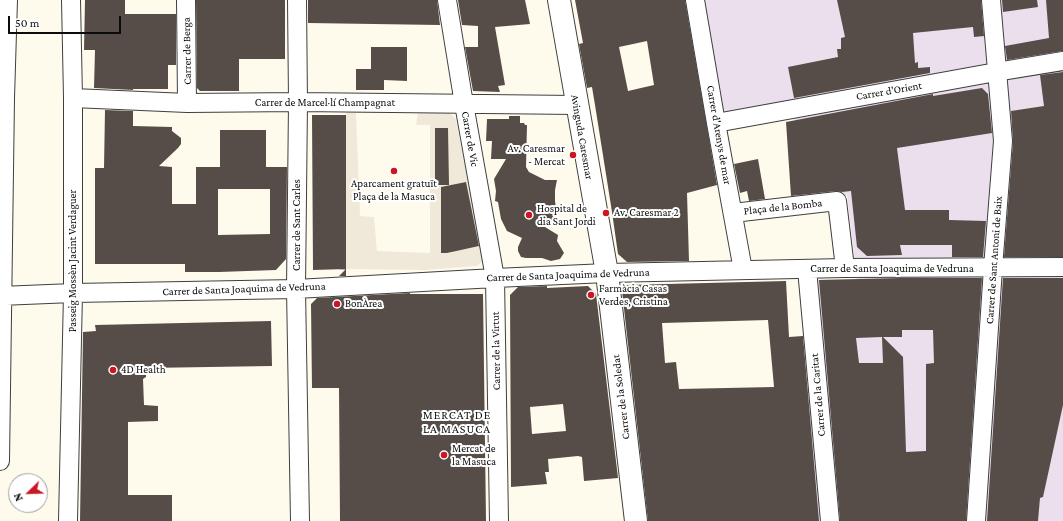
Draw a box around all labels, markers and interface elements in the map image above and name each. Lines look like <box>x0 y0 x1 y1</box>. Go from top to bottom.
scale bar <box>10 8 123 34</box>
text: 50 m <box>15 16 39 30</box>
street label: Carrer de Berga <box>180 17 194 85</box>
street label: Carrer d'Orient <box>855 79 923 103</box>
street label: Carrer d'Arenys de mar <box>704 84 734 186</box>
street label: Avinguda Caresmar <box>568 93 596 181</box>
street label: Carrer de Marcel·lí Champagnat <box>255 96 395 110</box>
street label: Carrer de Vic <box>459 110 481 168</box>
place label: Av. Caresmar - Mercat <box>508 142 565 168</box>
marker: Av. Caresmar - Mercat <box>568 150 578 160</box>
marker: Aparcament gratuït Plaça de la Masuca <box>389 166 399 176</box>
place label: Aparcament gratuït Plaça de la Masuca <box>351 177 437 203</box>
street label: Carrer de Sant Carles <box>290 179 304 271</box>
street label: Passeig Mossèn Jacint Verdaguer <box>66 190 80 332</box>
street label: Plaça de la Bomba <box>743 196 823 218</box>
street label: Carrer de Sant Antoni de Baix <box>983 196 1005 324</box>
place label: Hospital de dia Sant Jordi <box>537 202 596 228</box>
place label: Av. Caresmar 2 <box>614 206 679 220</box>
marker: Av. Caresmar 2 <box>601 208 611 218</box>
marker: Hospital de dia Sant Jordi <box>524 210 534 220</box>
street label: Carrer de Santa Joaquima de Vedruna <box>810 262 974 276</box>
street label: Carrer de Santa Joaquima de Vedruna <box>486 266 650 284</box>
street label: Carrer de Santa Joaquima de Vedruna <box>162 280 326 298</box>
place label: Farmàcia Casas Verdes, Cristina <box>599 282 668 308</box>
marker: Farmàcia Casas Verdes, Cristina <box>586 290 596 300</box>
place label: BonÀrea <box>345 297 382 311</box>
marker: BonÀrea <box>332 299 342 309</box>
street label: Carrer de la Virtut <box>489 312 503 390</box>
street label: Carrer de la Caritat <box>808 353 828 437</box>
street label: Carrer de la Soledat <box>609 354 633 440</box>
place label: 4D Health <box>121 363 166 377</box>
marker: 4D Health <box>108 365 118 375</box>
district label: MERCAT DE LA MASUCA <box>423 408 491 436</box>
place label: Mercat de la Masuca <box>452 442 496 468</box>
marker: Mercat de la Masuca <box>439 450 449 460</box>
north arrow <box>8 473 48 513</box>
text: N <box>11 492 25 503</box>

